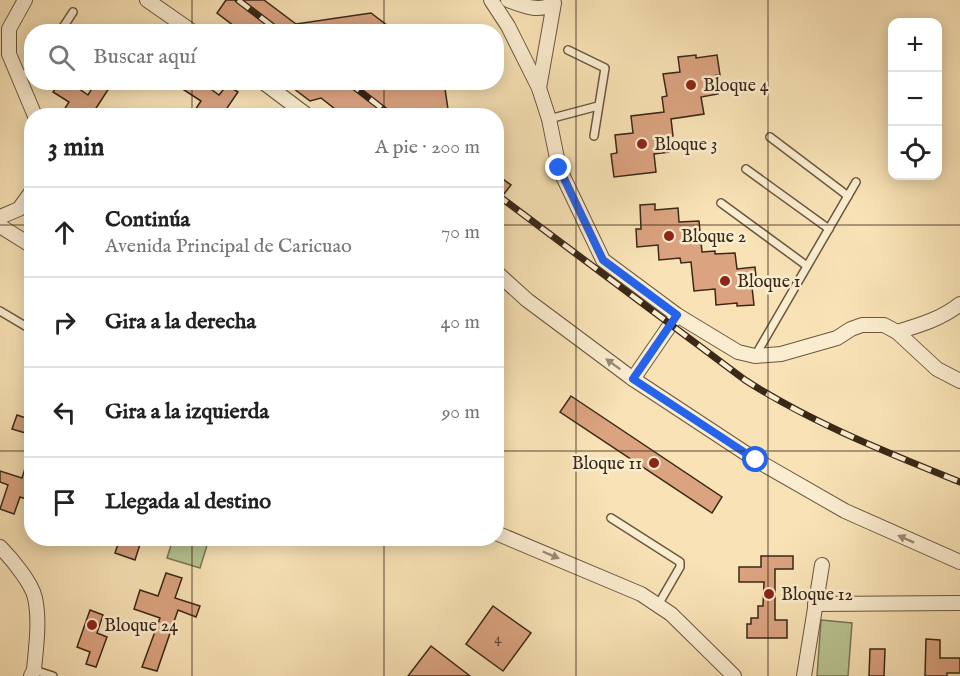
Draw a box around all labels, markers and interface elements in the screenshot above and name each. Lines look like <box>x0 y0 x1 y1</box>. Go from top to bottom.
map controls <box>888 18 942 180</box>
button: + <box>888 18 942 72</box>
search box <box>24 24 504 90</box>
icon: search <box>45 41 78 74</box>
text: Buscar aquí <box>93 43 196 71</box>
button: − <box>888 72 942 126</box>
place label: Bloque 4 <box>703 75 769 98</box>
marker: Bloque 4 <box>684 78 698 92</box>
button: locate <box>888 126 942 180</box>
text: 3 min <box>48 131 104 164</box>
place label: Bloque 3 <box>654 134 718 157</box>
text: A pie · 200 m <box>375 135 480 160</box>
marker: Bloque 3 <box>635 137 649 151</box>
route end <box>545 154 571 180</box>
text: Continúa <box>105 206 190 234</box>
icon: ahead <box>48 216 81 249</box>
text: 70 m <box>441 220 480 245</box>
place label: Bloque 2 <box>681 226 746 249</box>
marker: Bloque 2 <box>662 229 676 243</box>
text: Avenida Principal de Caricuao <box>105 234 352 259</box>
place label: Bloque 1 <box>737 271 801 294</box>
marker: Bloque 1 <box>718 274 732 288</box>
icon: right <box>48 306 81 339</box>
text: Gira a la derecha <box>105 308 256 336</box>
text: 40 m <box>441 310 480 335</box>
one-way arrow <box>606 358 622 370</box>
icon: left <box>48 396 81 429</box>
text: Gira a la izquierda <box>105 398 269 426</box>
text: 90 m <box>442 400 480 425</box>
route start <box>742 446 768 472</box>
place label: Bloque 11 <box>572 453 642 476</box>
marker: Bloque 11 <box>647 456 661 470</box>
icon: arrive <box>48 486 81 519</box>
text: Llegada al destino <box>105 488 271 516</box>
one-way arrow <box>898 534 915 543</box>
one-way arrow <box>542 550 559 559</box>
place label: Bloque 12 <box>781 584 853 607</box>
marker: Bloque 12 <box>762 587 776 601</box>
place label: Bloque 24 <box>104 615 178 638</box>
marker: Bloque 24 <box>85 618 99 632</box>
house number: 4 <box>494 629 502 648</box>

